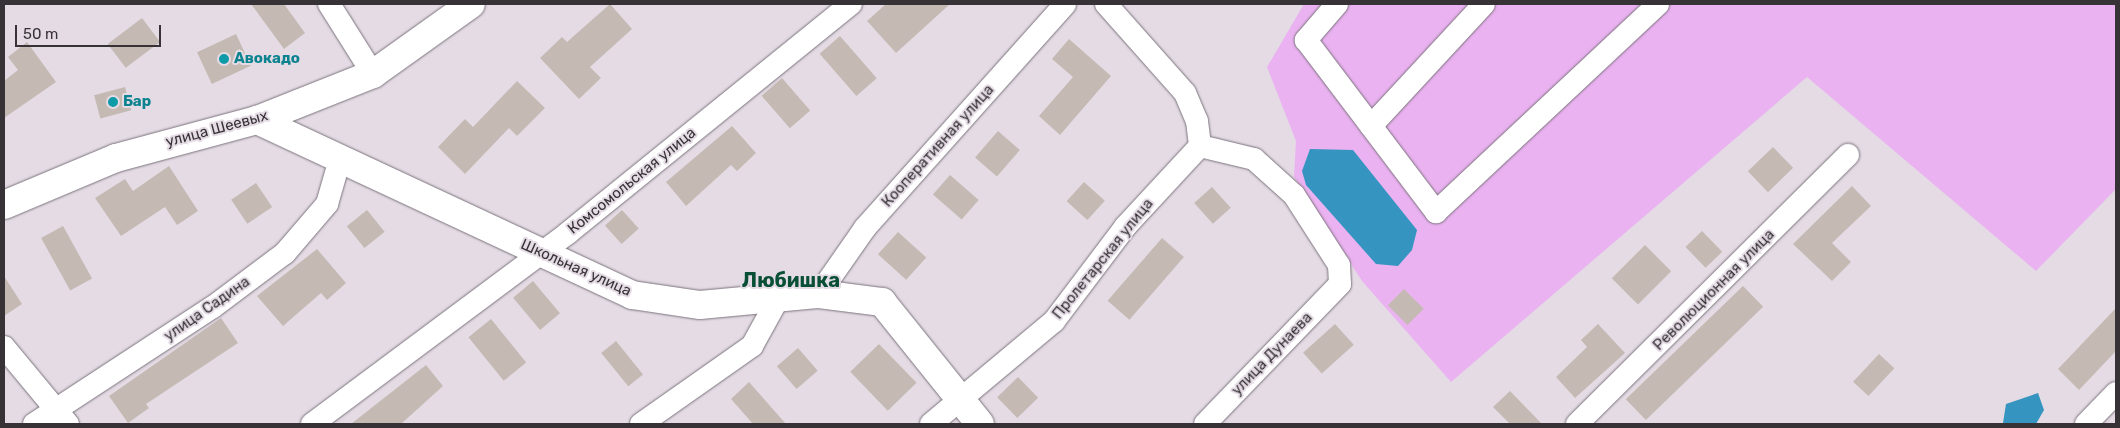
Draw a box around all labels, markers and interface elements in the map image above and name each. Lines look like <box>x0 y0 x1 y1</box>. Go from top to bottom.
scale bar <box>18 15 164 47</box>
text: 50 m <box>23 25 58 43</box>
place label: Авокадо <box>234 50 300 68</box>
marker: Авокадо <box>218 53 230 65</box>
street label: Кооперативная улица <box>878 81 998 211</box>
place label: Бар <box>123 93 151 111</box>
marker: Бар <box>107 96 119 108</box>
street label: улица Шеевых <box>164 107 270 151</box>
street label: Комсомольская улица <box>564 124 700 238</box>
street label: Пролетарская улица <box>1049 195 1157 323</box>
street label: Революционная улица <box>1650 226 1778 354</box>
street label: Школьная улица <box>518 236 634 300</box>
district label: Любишка <box>742 268 840 292</box>
street label: улица Садина <box>161 273 253 345</box>
street label: улица Дунаева <box>1228 309 1316 399</box>

